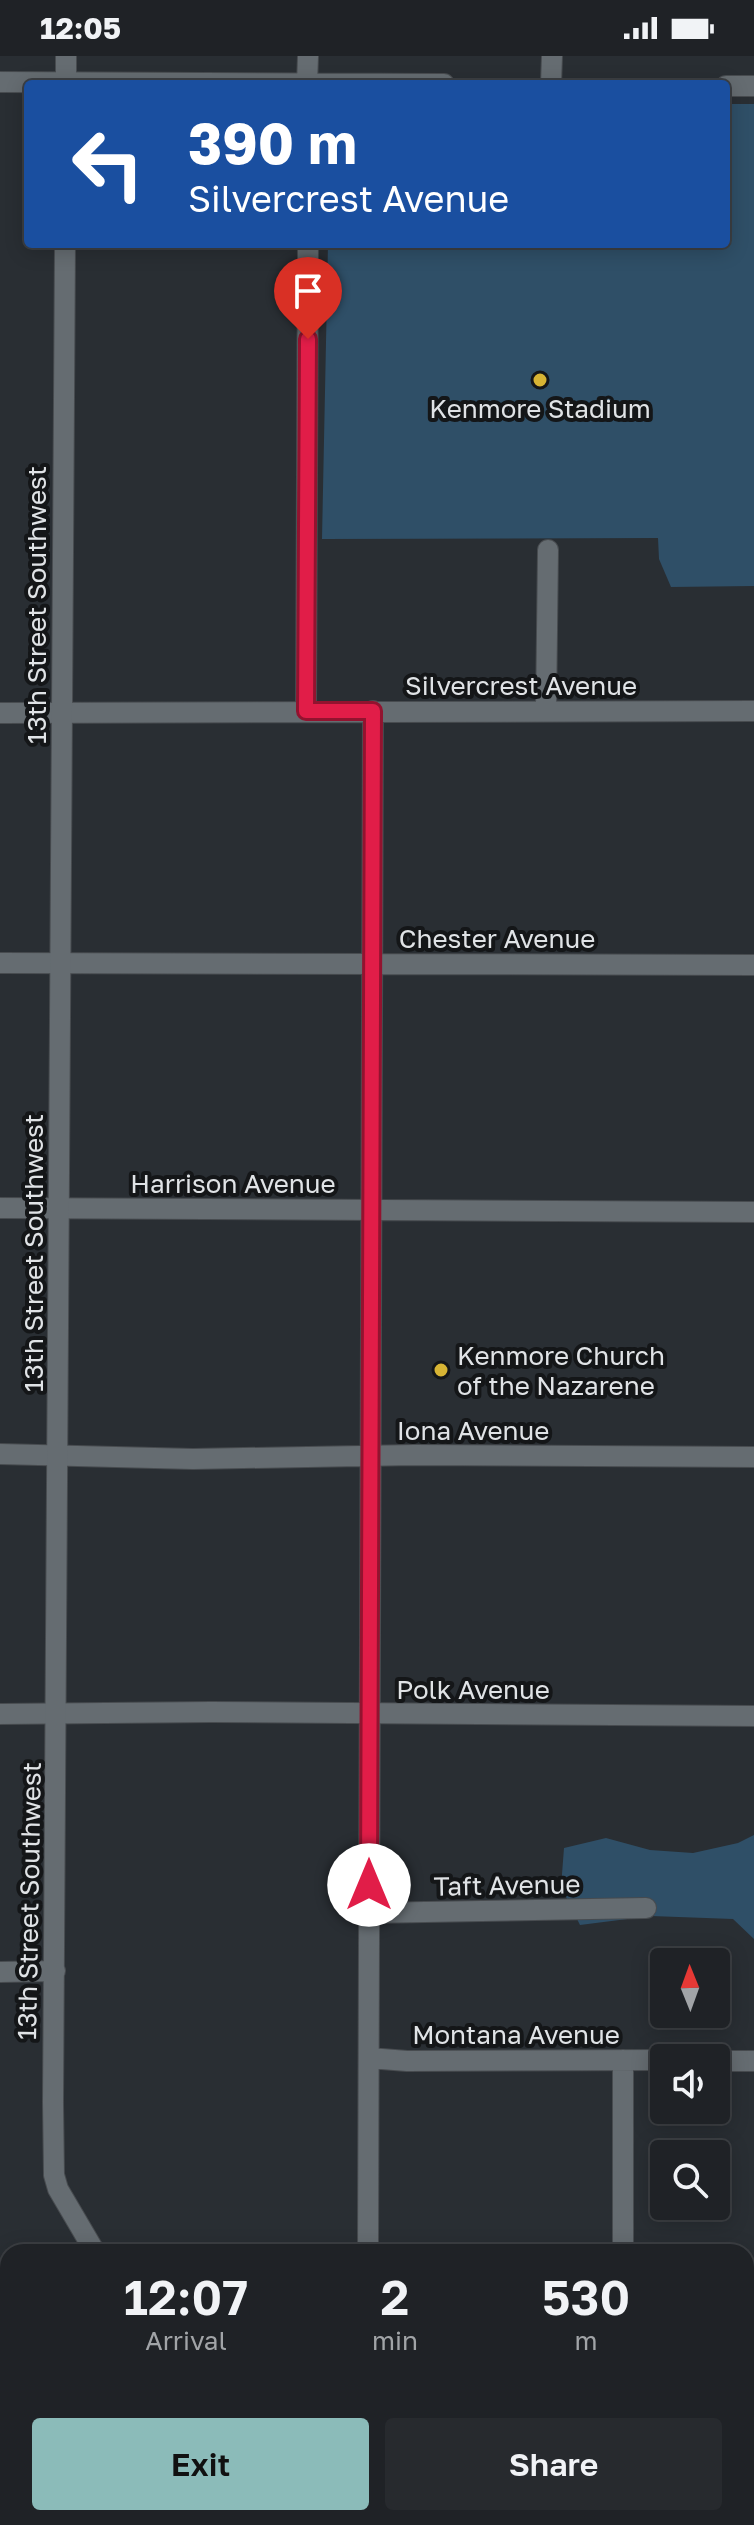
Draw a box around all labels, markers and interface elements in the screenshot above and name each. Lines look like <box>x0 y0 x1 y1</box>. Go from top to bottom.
text: 12:05 <box>40 10 121 46</box>
text: 390 m <box>188 109 357 176</box>
icon: left <box>56 112 160 216</box>
text: Silvercrest Avenue <box>188 177 509 220</box>
pin <box>274 257 342 339</box>
icon: arrive <box>286 269 330 313</box>
marker: Kenmore Stadium <box>531 371 549 389</box>
place label: Kenmore Stadium <box>429 393 651 424</box>
street label: 13th Street Southwest <box>21 466 52 744</box>
street label: Silvercrest Avenue <box>405 670 637 701</box>
street label: Chester Avenue <box>399 923 595 954</box>
street label: 13th Street Southwest <box>18 1114 49 1392</box>
street label: Harrison Avenue <box>130 1168 336 1199</box>
place label: Kenmore Church of the Nazarene <box>457 1340 665 1401</box>
marker: Kenmore Church of the Nazarene <box>432 1361 450 1379</box>
street label: Iona Avenue <box>397 1415 549 1446</box>
street label: Polk Avenue <box>396 1674 550 1705</box>
street label: 13th Street Southwest <box>11 1762 47 2040</box>
position arrow <box>327 1843 411 1927</box>
street label: Taft Avenue <box>433 1868 581 1902</box>
north arrow <box>650 1948 730 2028</box>
map controls <box>650 1948 730 2220</box>
street label: Montana Avenue <box>412 2019 620 2050</box>
button: sound <box>650 2044 730 2124</box>
button: search <box>650 2140 730 2220</box>
text: 12:07 <box>124 2268 248 2326</box>
text: 2 <box>381 2268 409 2326</box>
text: 530 <box>542 2268 630 2326</box>
text: Arrival <box>145 2325 227 2356</box>
text: min <box>372 2325 418 2356</box>
text: m <box>574 2325 598 2356</box>
button: Exit <box>32 2418 369 2510</box>
button: Share <box>385 2418 722 2510</box>

